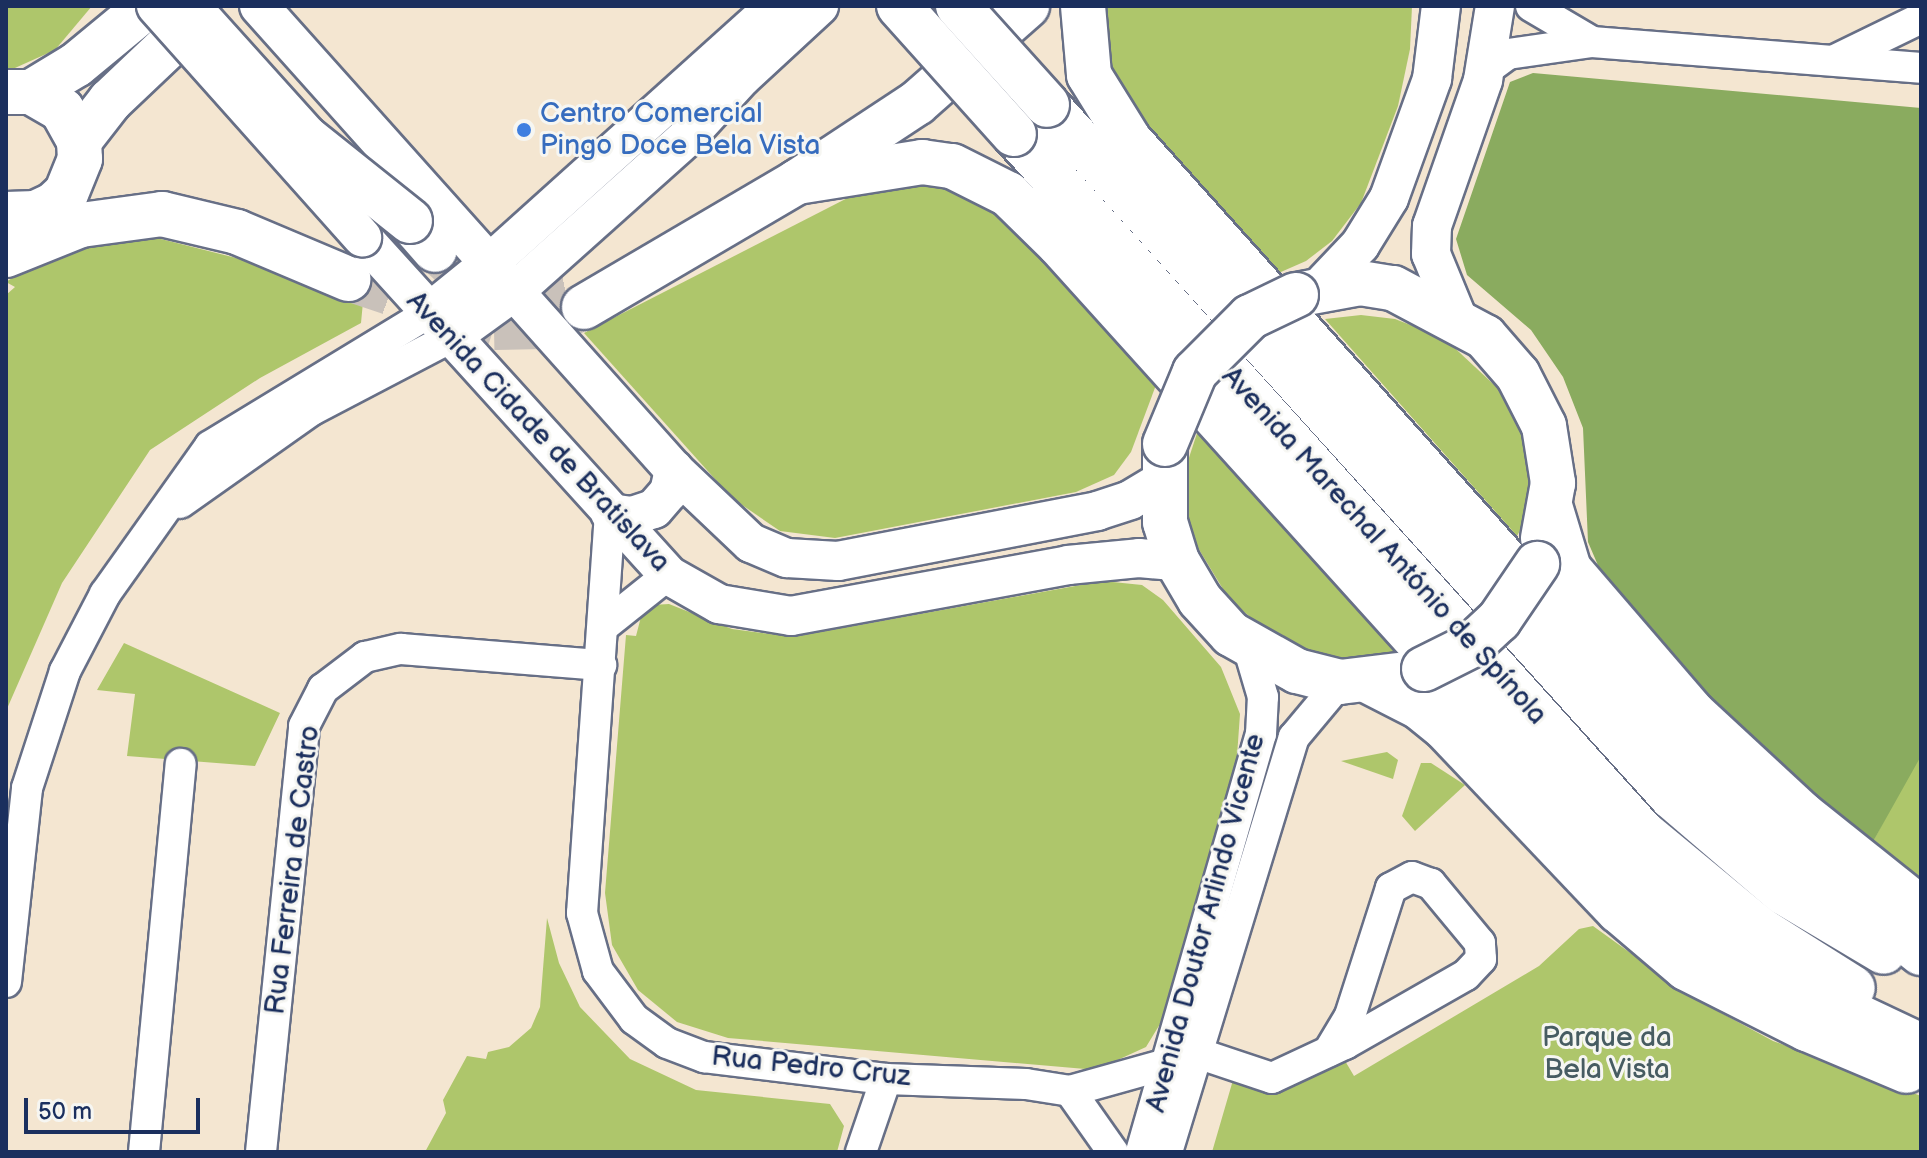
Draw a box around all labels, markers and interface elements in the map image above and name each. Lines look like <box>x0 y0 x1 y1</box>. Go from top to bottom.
place label: Centro Comercial Pingo Doce Bela Vista <box>540 97 821 163</box>
marker: Centro Comercial Pingo Doce Bela Vista <box>515 121 533 139</box>
street label: Avenida Cidade de Bratislava <box>399 285 677 579</box>
street label: Avenida Marechal António de Spínola <box>1214 360 1554 732</box>
street label: Rua Ferreira de Castro <box>259 724 327 1016</box>
street label: Avenida Doutor Arlindo Vicente <box>1139 730 1273 1116</box>
park label: Parque da Bela Vista <box>1542 1021 1672 1087</box>
street label: Rua Pedro Cruz <box>710 1040 912 1094</box>
scale bar <box>28 1082 204 1132</box>
text: 50 m <box>38 1097 92 1126</box>

